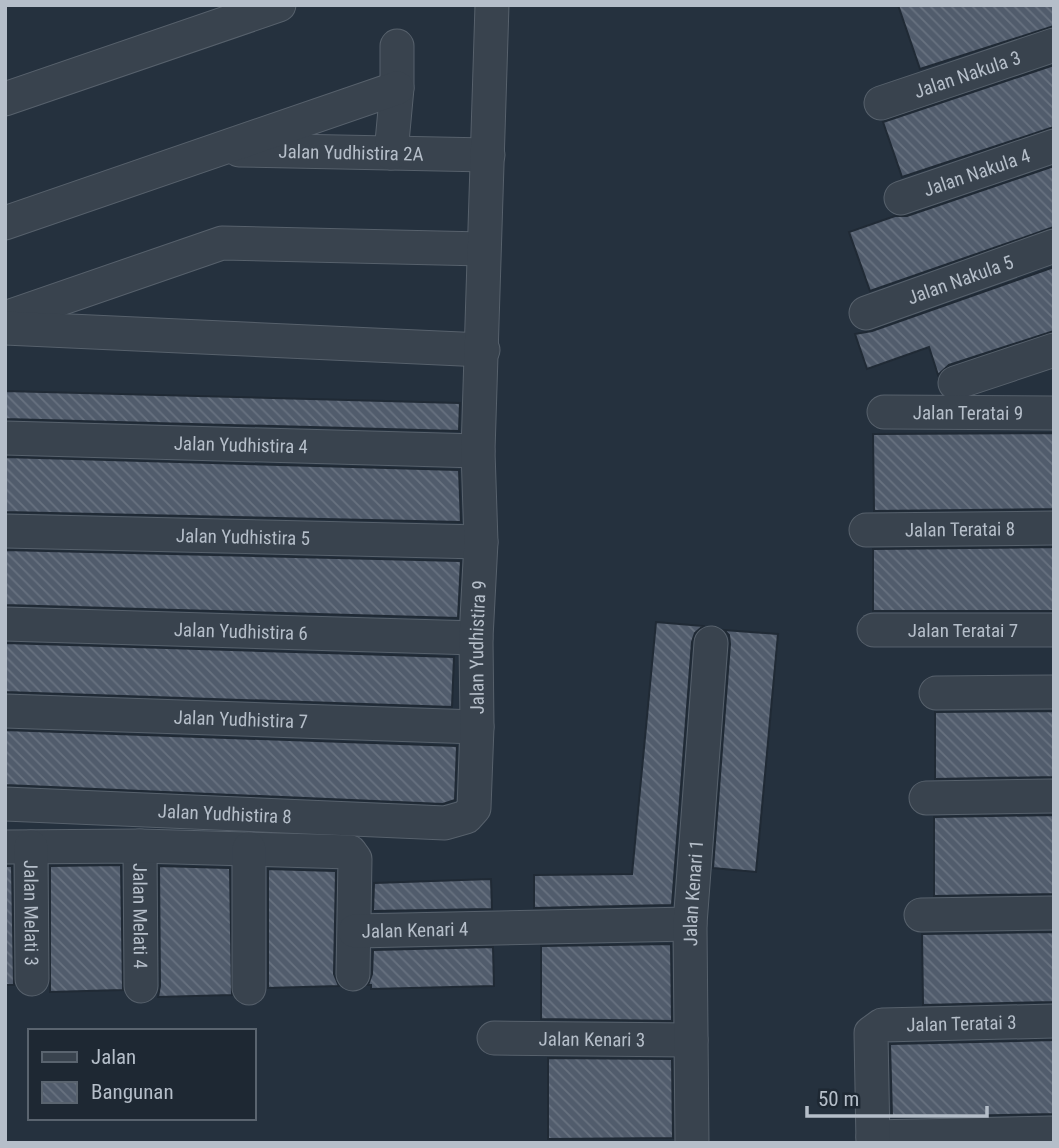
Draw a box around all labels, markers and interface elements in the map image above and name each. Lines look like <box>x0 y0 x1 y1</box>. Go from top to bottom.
street label: Jalan Nakula 3 <box>911 46 1024 103</box>
street label: Jalan Yudhistira 2A <box>278 140 424 166</box>
street label: Jalan Nakula 4 <box>921 144 1033 202</box>
street label: Jalan Nakula 5 <box>904 250 1017 309</box>
street label: Jalan Teratai 9 <box>913 401 1023 425</box>
street label: Jalan Yudhistira 4 <box>174 432 308 458</box>
street label: Jalan Teratai 8 <box>905 517 1015 542</box>
street label: Jalan Yudhistira 5 <box>176 524 310 550</box>
street label: Jalan Yudhistira 9 <box>465 580 491 715</box>
street label: Jalan Yudhistira 6 <box>173 618 308 645</box>
street label: Jalan Teratai 7 <box>908 619 1018 642</box>
street label: Jalan Yudhistira 7 <box>173 706 308 733</box>
street label: Jalan Yudhistira 8 <box>157 800 292 828</box>
street label: Jalan Kenari 1 <box>679 839 708 946</box>
street label: Jalan Melati 3 <box>19 860 43 966</box>
street label: Jalan Melati 4 <box>128 863 152 969</box>
street label: Jalan Kenari 4 <box>361 918 469 943</box>
street label: Jalan Teratai 3 <box>906 1011 1017 1036</box>
street label: Jalan Kenari 3 <box>539 1027 645 1052</box>
legend <box>28 1029 256 1120</box>
text: Jalan <box>91 1045 136 1069</box>
scale bar <box>807 1074 987 1118</box>
text: Bangunan <box>91 1080 174 1104</box>
text: 50 m <box>818 1087 859 1111</box>

